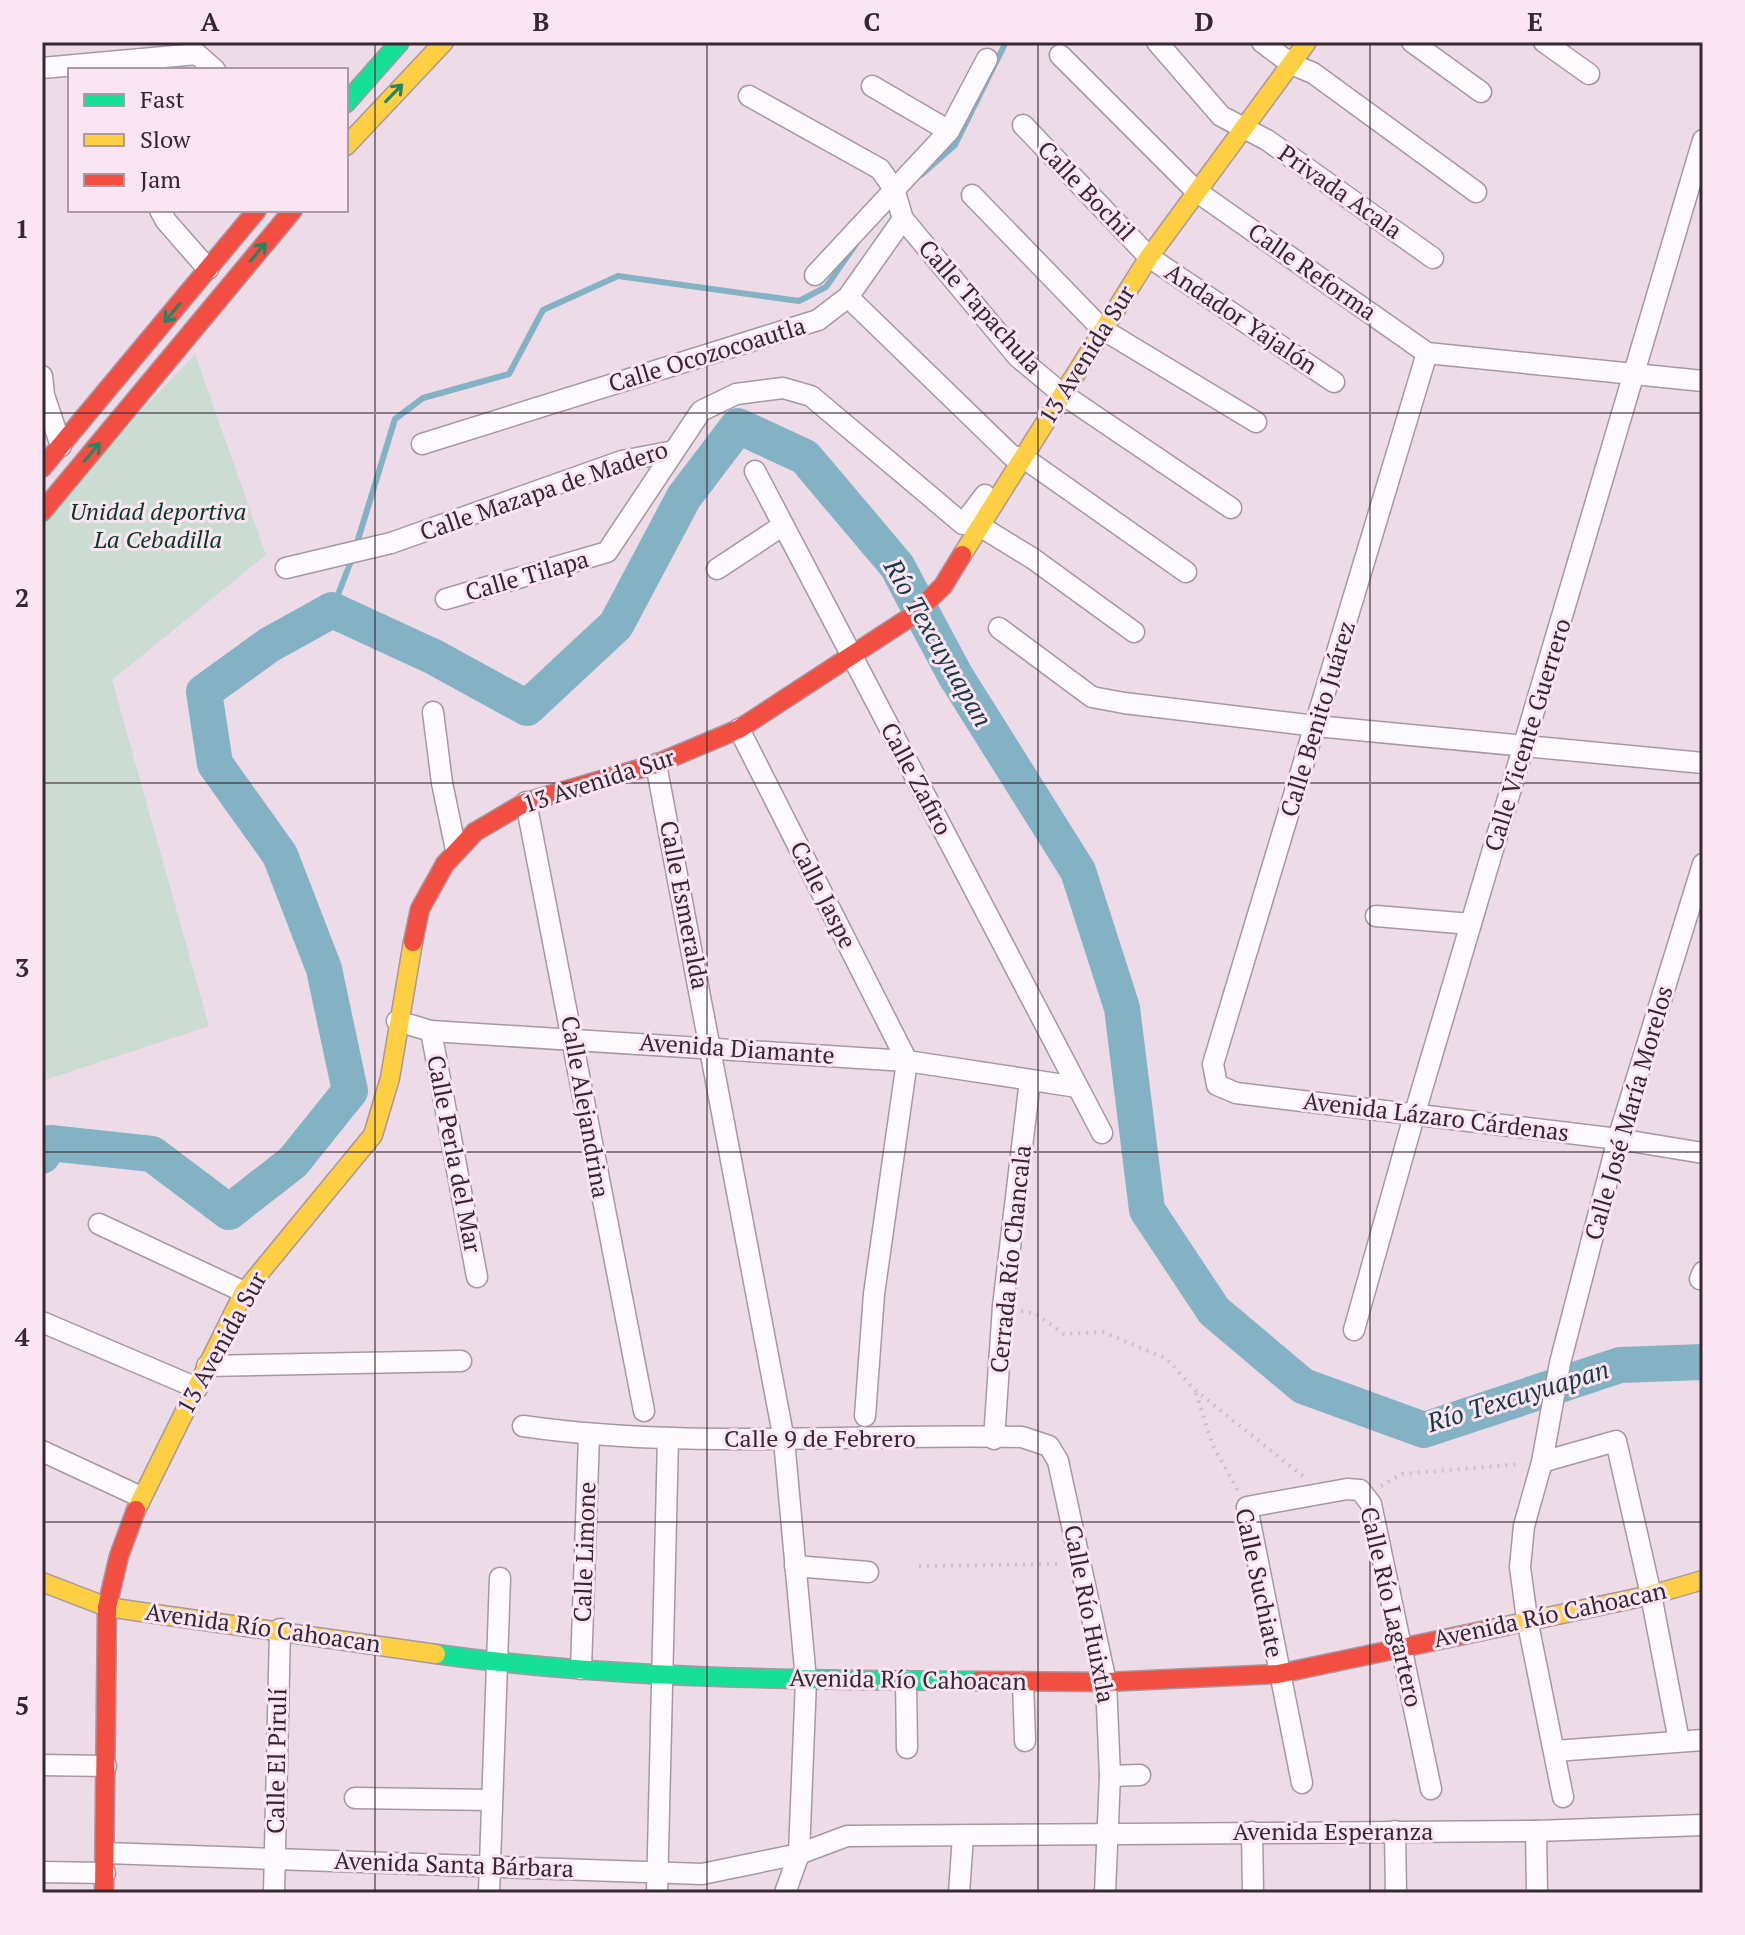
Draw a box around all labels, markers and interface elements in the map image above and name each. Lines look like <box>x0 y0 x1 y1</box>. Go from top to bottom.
text: A <box>201 4 220 38</box>
text: B <box>533 4 549 38</box>
text: C <box>864 4 880 38</box>
text: D <box>1194 4 1214 38</box>
text: E <box>1527 4 1543 38</box>
legend <box>68 68 348 212</box>
text: Fast <box>140 83 185 115</box>
one-way arrow <box>384 83 403 103</box>
text: Slow <box>140 123 191 155</box>
street label: Calle Bochil <box>1031 133 1143 247</box>
street label: Privada Acala <box>1272 137 1409 246</box>
text: Jam <box>140 163 181 195</box>
text: 1 <box>15 211 29 245</box>
street label: Calle Reforma <box>1242 215 1383 327</box>
street label: Calle Tapachula <box>912 232 1050 380</box>
one-way arrow <box>249 242 267 263</box>
street label: Andador Yajalón <box>1159 255 1324 381</box>
street label: 13 Avenida Sur <box>1031 278 1142 430</box>
one-way arrow <box>163 303 181 323</box>
street label: Calle Ocozocoautla <box>604 309 809 399</box>
street label: Calle Mazapa de Madero <box>415 433 672 548</box>
one-way arrow <box>83 443 101 463</box>
park label: Unidad deportiva La Cebadilla <box>70 495 246 555</box>
street label: Calle Tilapa <box>461 542 592 608</box>
water label: Río Texcuyuapan <box>876 551 1001 733</box>
text: 2 <box>15 580 29 614</box>
street label: Calle Vicente Guerrero <box>1476 614 1578 855</box>
street label: Calle Benito Juárez <box>1272 617 1362 820</box>
street label: Calle Zafiro <box>874 716 960 841</box>
street label: 13 Avenida Sur <box>519 740 680 820</box>
street label: Calle Esmeralda <box>653 818 717 992</box>
street label: Calle Jaspe <box>783 835 865 954</box>
text: 3 <box>15 950 29 984</box>
street label: Calle José María Morelos <box>1576 982 1680 1244</box>
street label: Calle Alejandrina <box>554 1013 618 1200</box>
street label: Avenida Diamante <box>638 1025 836 1071</box>
street label: Calle Perla del Mar <box>420 1052 490 1256</box>
street label: Avenida Lázaro Cárdenas <box>1301 1084 1571 1148</box>
street label: Cerrada Río Chancala <box>982 1143 1038 1374</box>
street label: 13 Avenida Sur <box>169 1265 274 1419</box>
text: 4 <box>15 1319 30 1353</box>
water label: Río Texcuyuapan <box>1422 1351 1613 1439</box>
street label: Calle 9 de Febrero <box>724 1422 916 1454</box>
street label: Calle Limone <box>566 1481 602 1623</box>
street label: Calle Río Lagartero <box>1353 1504 1431 1710</box>
street label: Calle Suchiate <box>1229 1505 1291 1661</box>
street label: Calle Río Huixtla <box>1057 1522 1123 1706</box>
street label: Avenida Río Cahoacan <box>1430 1574 1669 1654</box>
street label: Avenida Río Cahoacan <box>143 1595 383 1659</box>
street label: Avenida Río Cahoacan <box>789 1661 1027 1697</box>
text: 5 <box>15 1688 29 1722</box>
street label: Calle El Pirulí <box>259 1688 293 1834</box>
street label: Avenida Esperanza <box>1233 1815 1433 1847</box>
street label: Avenida Santa Bárbara <box>334 1844 574 1884</box>

